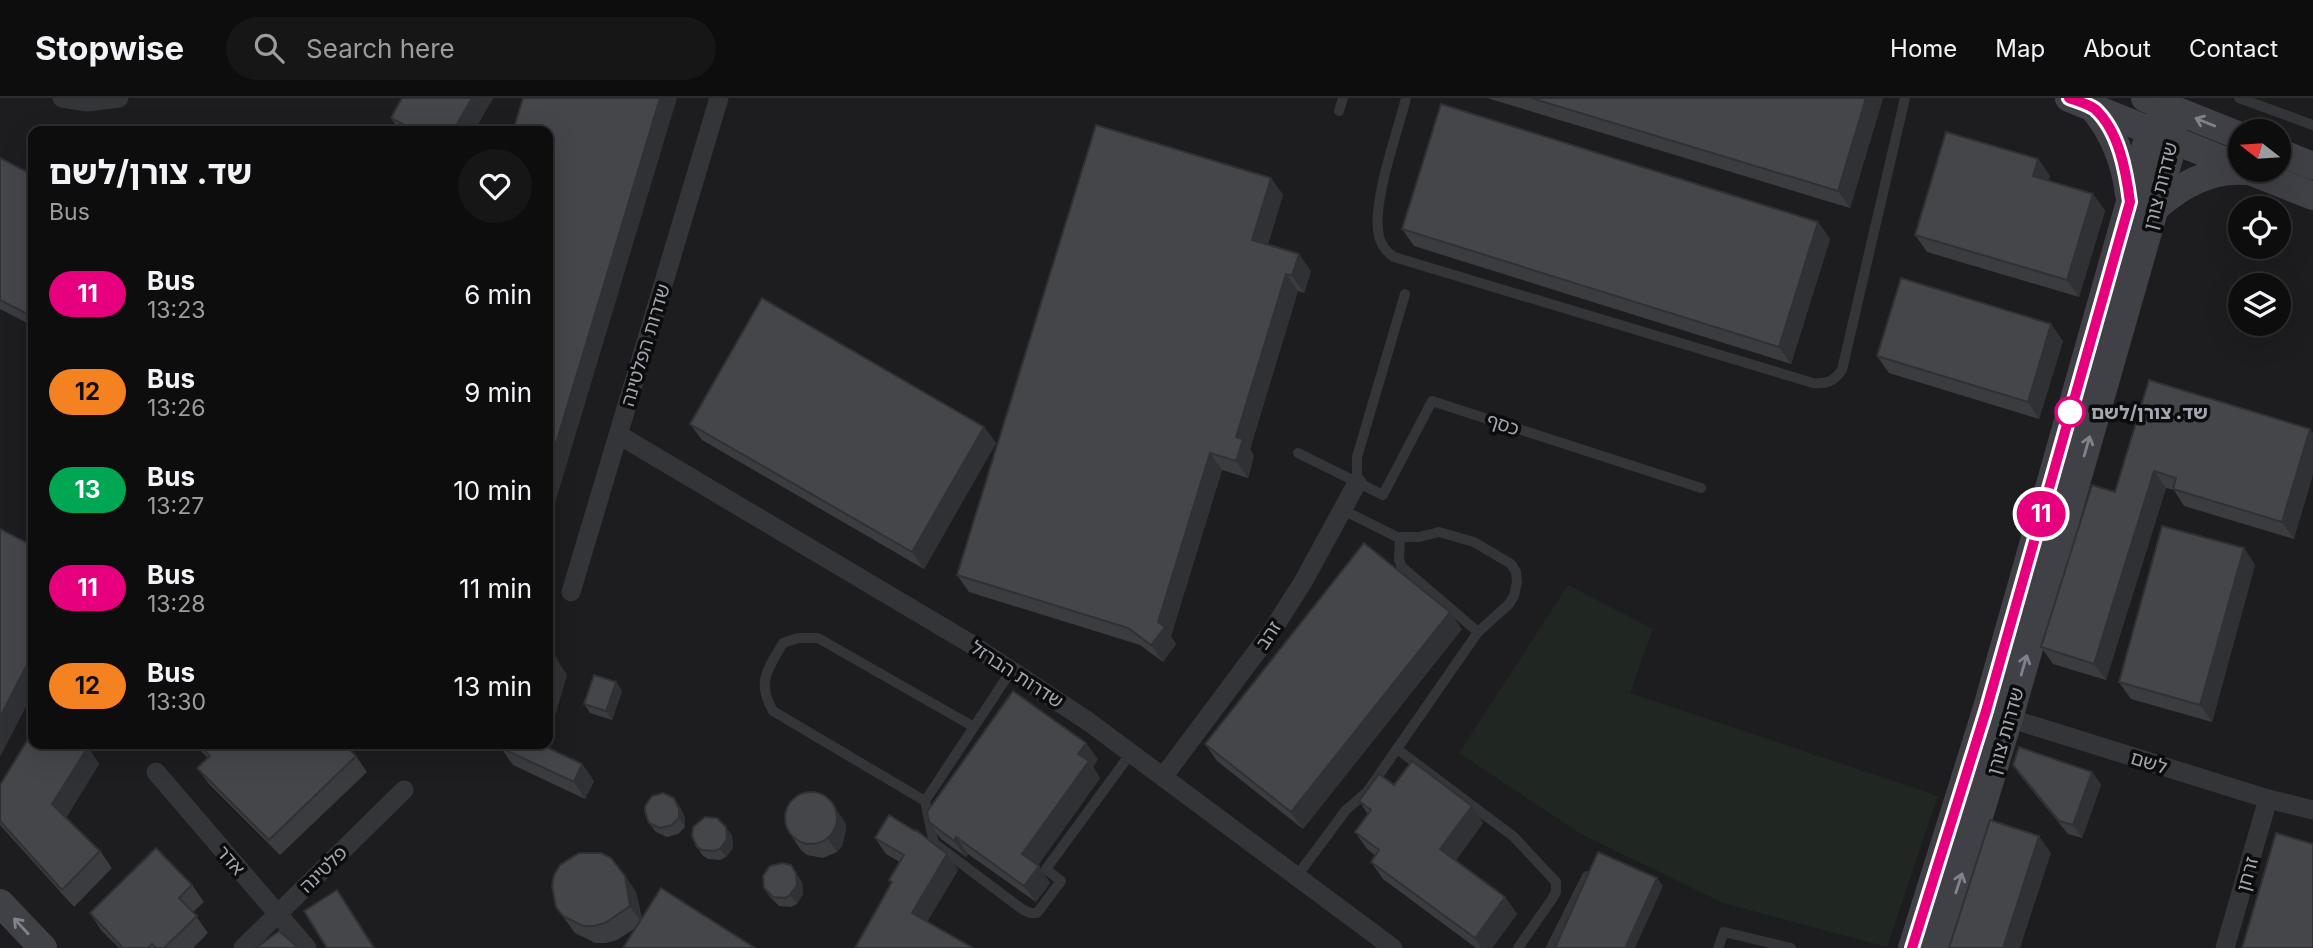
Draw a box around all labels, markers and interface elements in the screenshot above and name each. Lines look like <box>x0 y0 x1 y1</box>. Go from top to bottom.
search box <box>226 17 716 80</box>
text: Stopwise <box>35 28 184 68</box>
icon: search <box>250 29 288 67</box>
text: Search here <box>306 33 455 64</box>
text: Home <box>1890 34 1957 63</box>
text: Map <box>1995 34 2045 63</box>
text: About <box>2083 34 2151 63</box>
text: Contact <box>2189 34 2278 63</box>
one-way arrow <box>2195 115 2217 128</box>
north arrow <box>2228 119 2291 182</box>
map controls <box>2228 119 2291 336</box>
street label: שדרות צורן <box>2138 140 2183 232</box>
button: heart <box>458 149 532 223</box>
text: שד. צורן/לשם <box>49 152 252 192</box>
button: locate <box>2228 196 2291 259</box>
text: Bus <box>49 198 90 226</box>
text: Bus <box>147 265 195 296</box>
button: layers <box>2228 273 2291 336</box>
text: 11 <box>77 279 98 308</box>
text: 6 min <box>464 279 532 310</box>
street label: שדרות הפלטינה <box>616 281 675 409</box>
text: 13:23 <box>147 296 205 324</box>
text: Bus <box>147 363 195 394</box>
text: 12 <box>75 377 100 406</box>
text: 9 min <box>464 377 532 408</box>
text: 13:26 <box>147 394 205 422</box>
marker: שד. צורן/לשם <box>2055 397 2085 427</box>
place label: שד. צורן/לשם <box>2091 401 2208 424</box>
street label: כסף <box>1484 408 1522 440</box>
one-way arrow <box>2081 436 2094 458</box>
text: Bus <box>147 461 195 492</box>
text: 13 <box>75 475 100 504</box>
text: 10 min <box>453 475 532 506</box>
line badge: 11 <box>2010 491 2072 537</box>
text: 13:27 <box>147 492 204 520</box>
text: 11 <box>2031 499 2051 528</box>
text: Bus <box>147 559 195 590</box>
text: 11 <box>77 573 98 602</box>
text: 11 min <box>459 573 532 604</box>
text: 13:28 <box>147 590 205 618</box>
street label: זהב <box>1251 617 1286 654</box>
street label: שדרות הברזל <box>966 636 1067 713</box>
one-way arrow <box>2018 654 2031 677</box>
text: Bus <box>147 657 195 688</box>
text: 12 <box>75 671 100 700</box>
text: 13 min <box>454 671 532 702</box>
street label: שדרות צורן <box>1982 685 2029 777</box>
text: 13:30 <box>147 688 206 716</box>
street label: לשם <box>2128 746 2170 779</box>
street label: אדר <box>212 841 250 880</box>
street label: פלטינה <box>295 841 352 898</box>
street label: זרחן <box>2232 854 2263 894</box>
one-way arrow <box>1953 872 1966 894</box>
one-way arrow <box>13 917 30 934</box>

